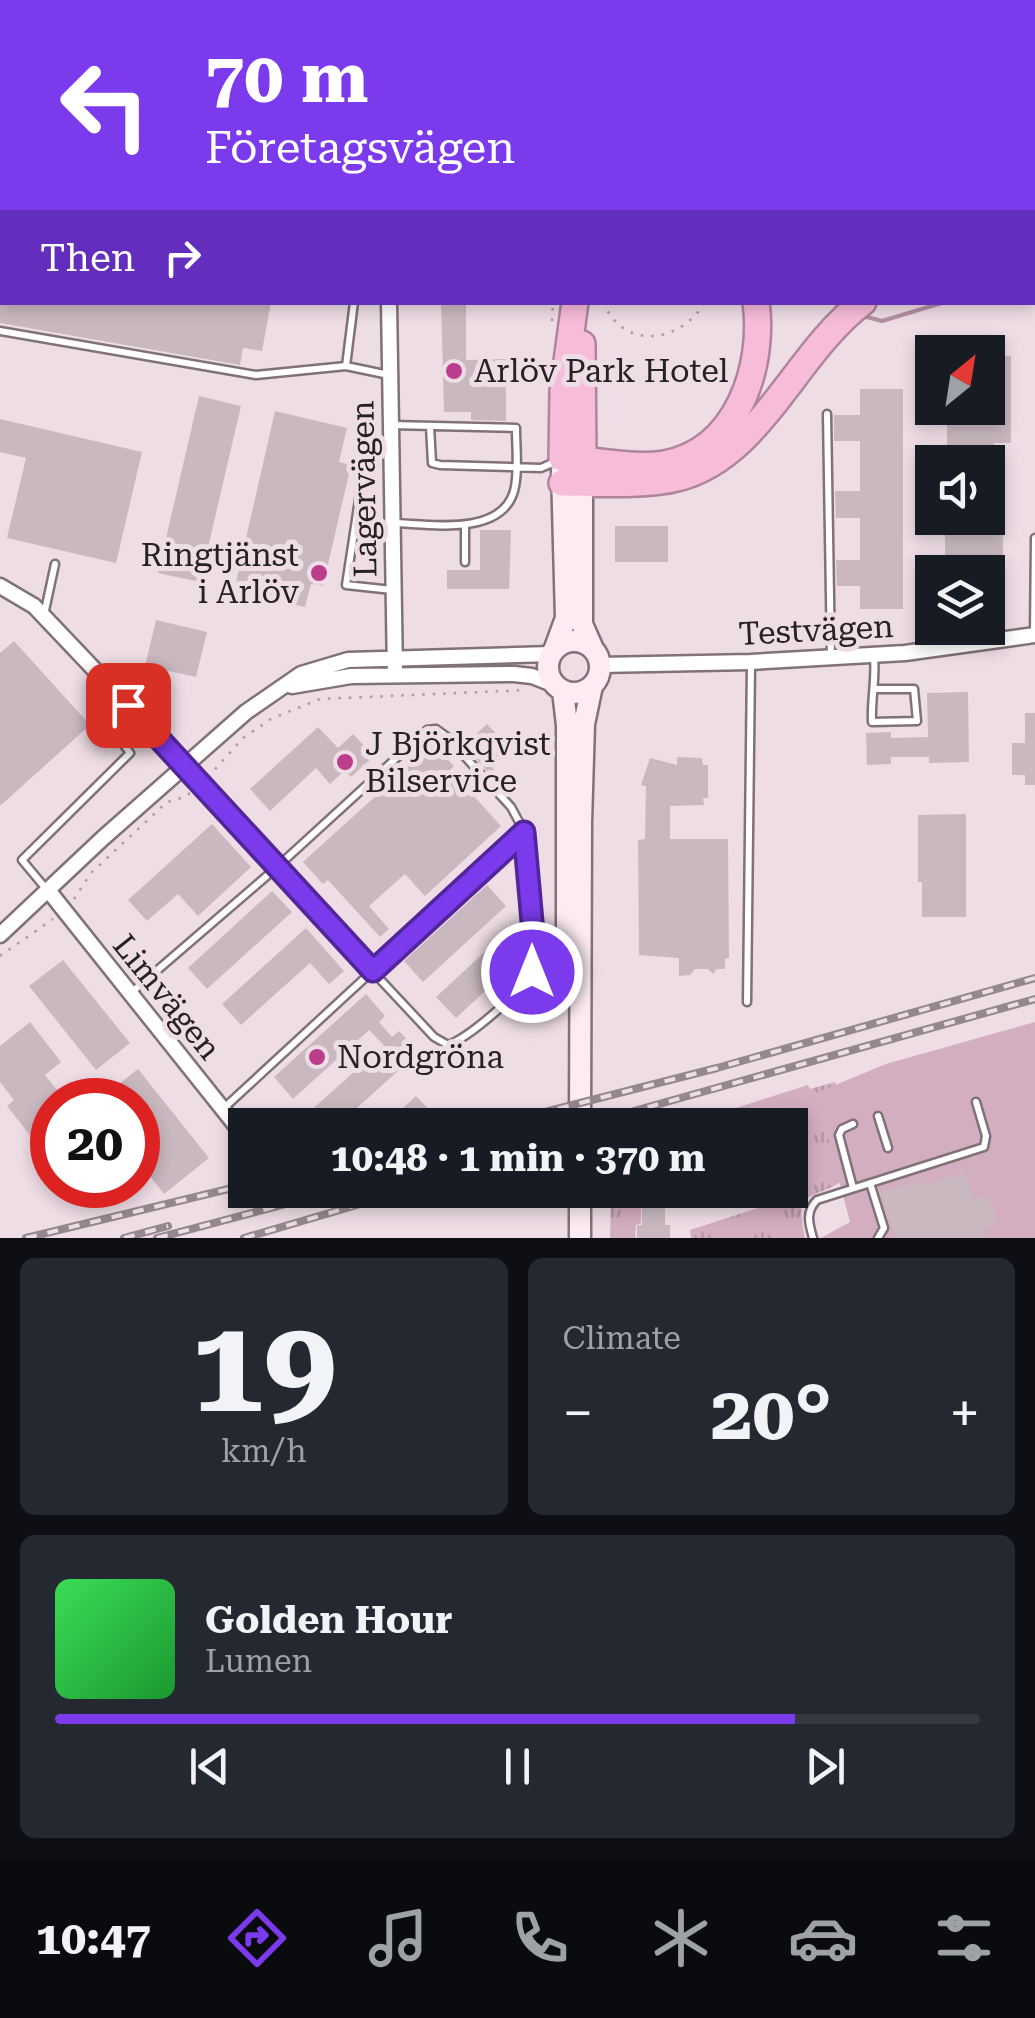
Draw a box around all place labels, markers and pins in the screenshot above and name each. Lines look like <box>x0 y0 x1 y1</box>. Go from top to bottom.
place label: Arlöv Park Hotel <box>474 352 728 390</box>
marker: Arlöv Park Hotel <box>443 360 465 382</box>
place label: Ringtjänst i Arlöv <box>141 536 299 611</box>
marker: Ringtjänst i Arlöv <box>308 562 330 584</box>
pin <box>86 663 171 748</box>
place label: J Björkqvist Bilservice <box>365 725 551 800</box>
marker: J Björkqvist Bilservice <box>334 751 356 773</box>
place label: Nordgröna <box>337 1038 504 1076</box>
marker: Nordgröna <box>306 1046 328 1068</box>

